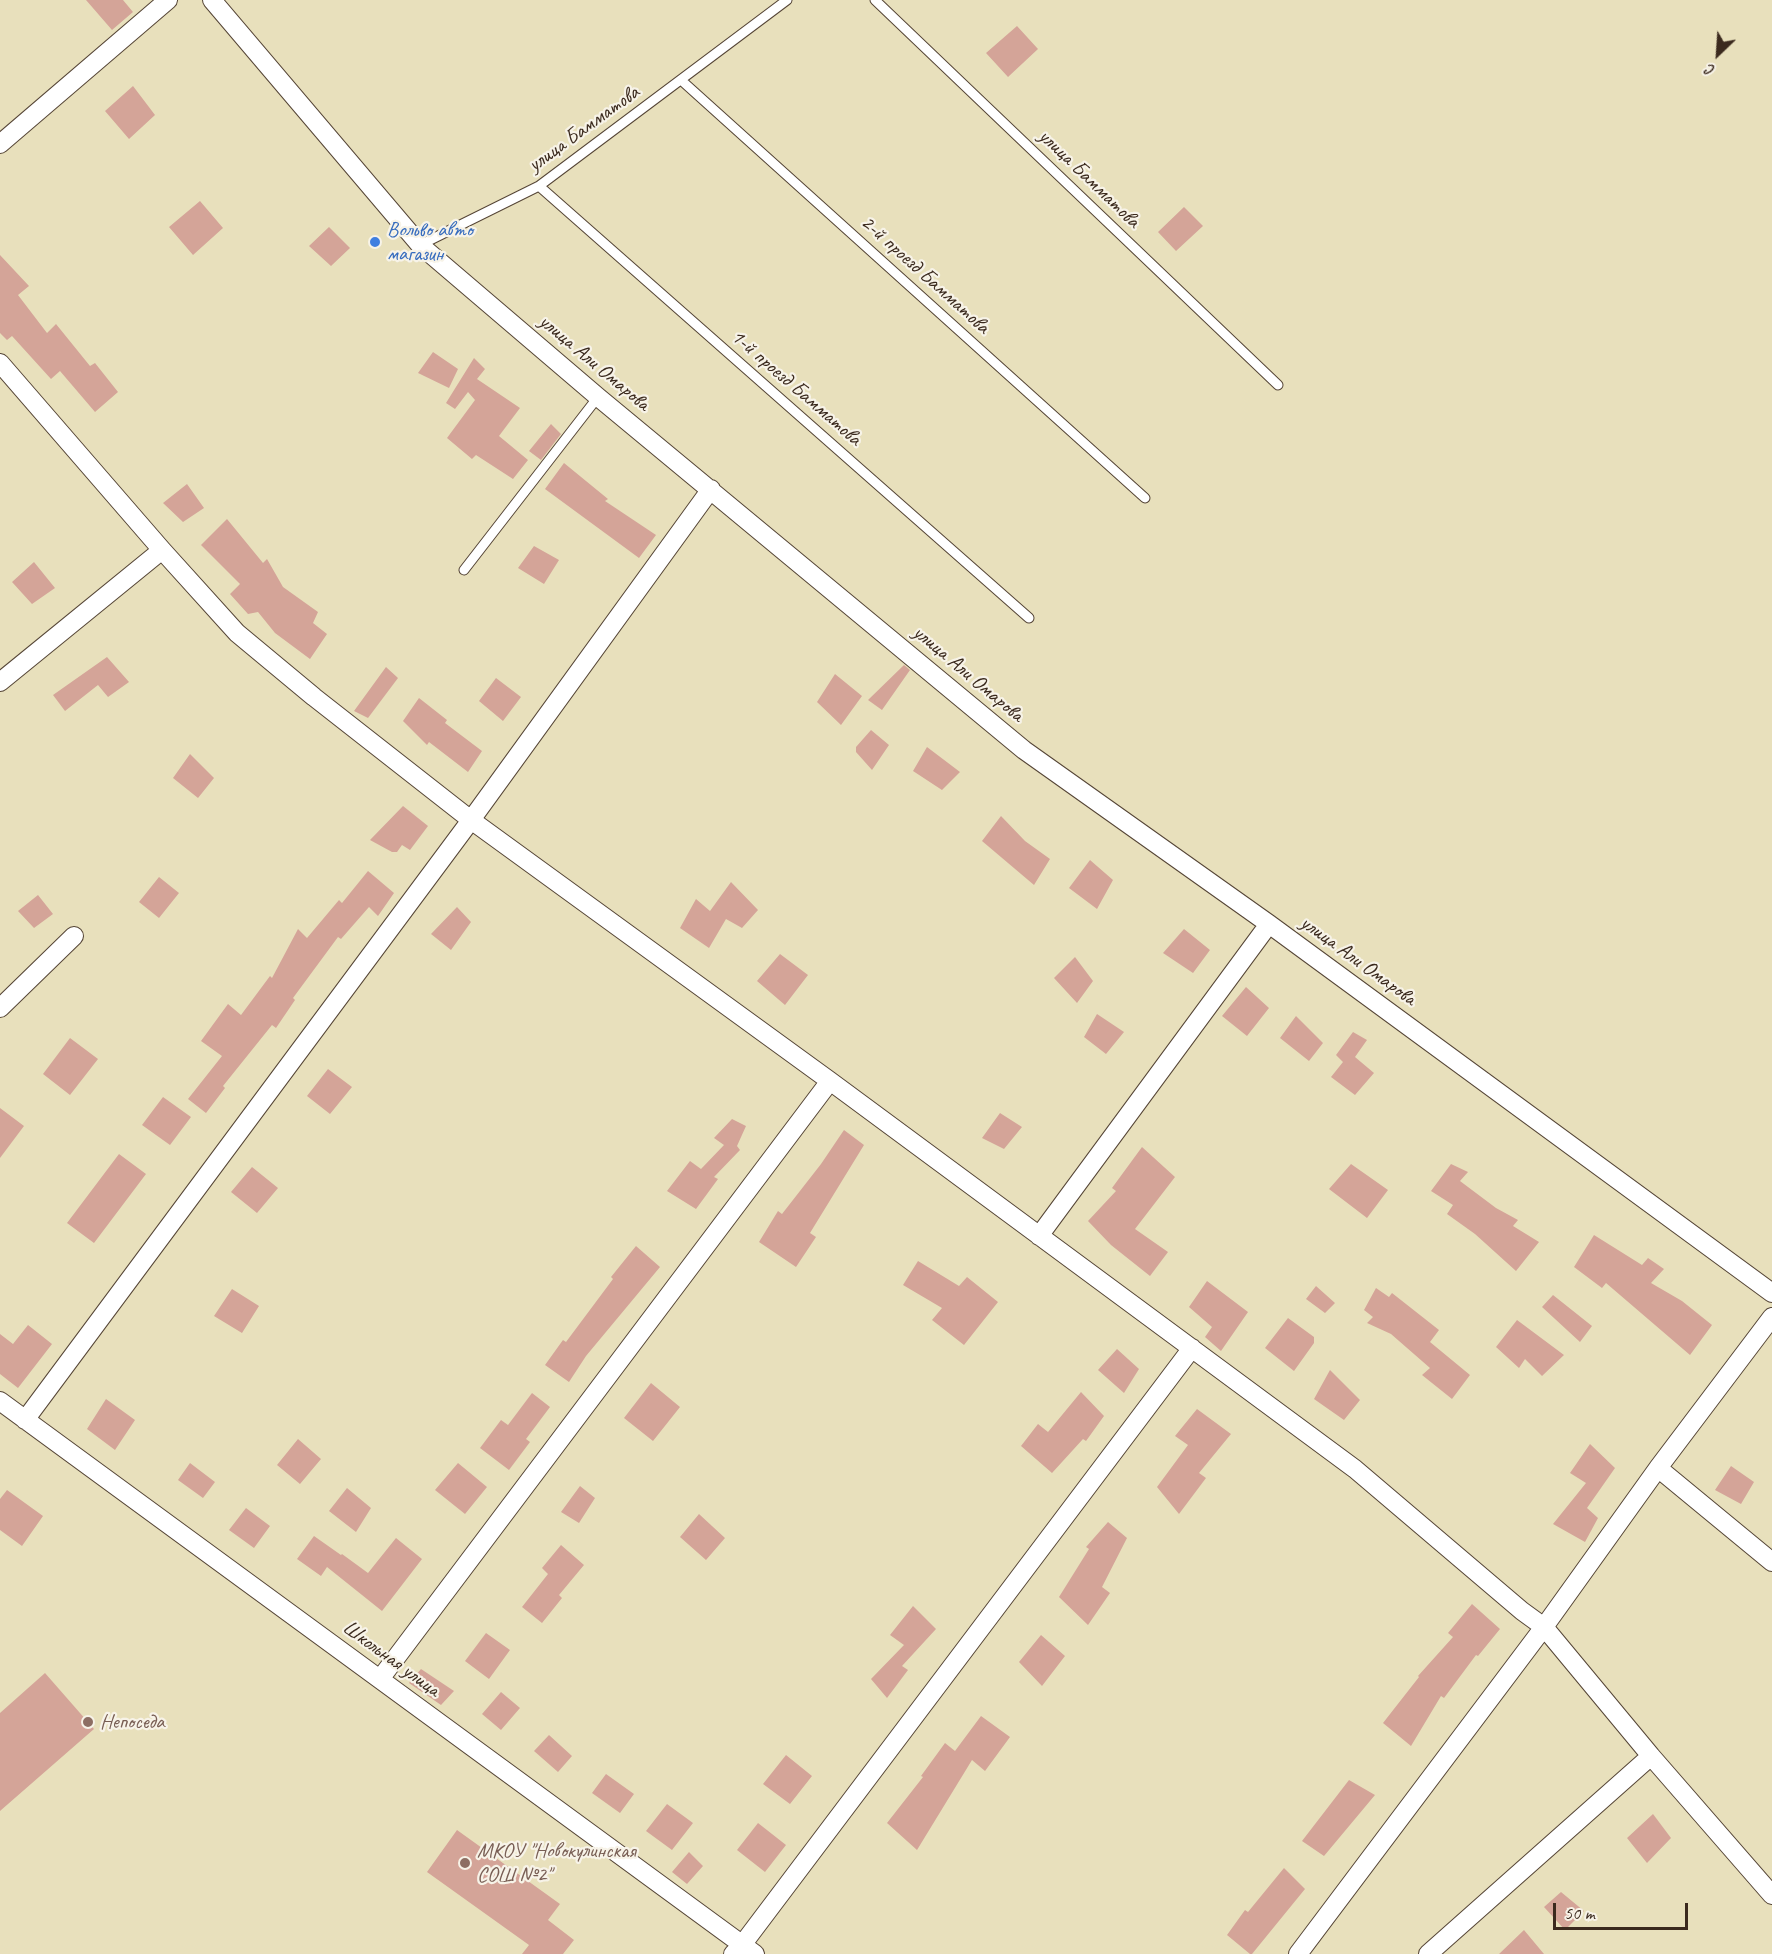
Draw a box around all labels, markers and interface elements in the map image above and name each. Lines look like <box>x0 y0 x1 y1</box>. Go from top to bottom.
north arrow <box>1688 24 1748 84</box>
text: С <box>1703 60 1718 81</box>
street label: улица Бамматова <box>523 80 645 178</box>
street label: улица Бамматова <box>1033 124 1145 234</box>
street label: 2-й проезд Бамматова <box>855 210 995 340</box>
place label: Вольво авто магазин <box>387 217 473 267</box>
marker: Вольво авто магазин <box>368 235 382 249</box>
street label: улица Али Омарова <box>533 309 655 417</box>
street label: 1-й проезд Бамматова <box>725 324 867 452</box>
street label: улица Али Омарова <box>907 620 1029 728</box>
street label: улица Али Омарова <box>1295 910 1421 1012</box>
street label: Школьная улица <box>337 1615 445 1703</box>
place label: Непоседа <box>100 1709 165 1735</box>
marker: Непоседа <box>81 1715 95 1729</box>
place label: МКОУ "Новокулинская СОШ №2" <box>477 1838 636 1888</box>
marker: МКОУ "Новокулинская СОШ №2" <box>458 1856 472 1870</box>
scale bar <box>1556 1891 1691 1929</box>
text: 50 m <box>1564 1902 1595 1924</box>

